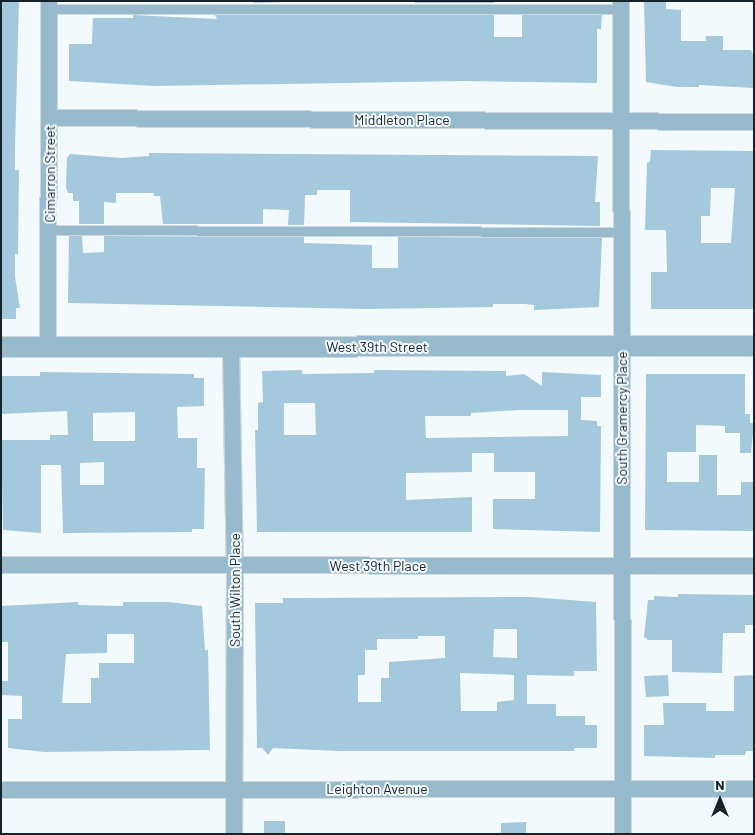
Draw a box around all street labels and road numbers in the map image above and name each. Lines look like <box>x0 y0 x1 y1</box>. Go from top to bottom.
street label: Middleton Place <box>354 112 450 128</box>
street label: Cimarron Street <box>42 125 58 223</box>
street label: West 39th Street <box>326 339 428 355</box>
street label: South Gramercy Place <box>614 351 630 485</box>
street label: South Wilton Place <box>227 533 243 647</box>
street label: West 39th Place <box>330 558 426 574</box>
street label: Leighton Avenue <box>326 781 428 797</box>

